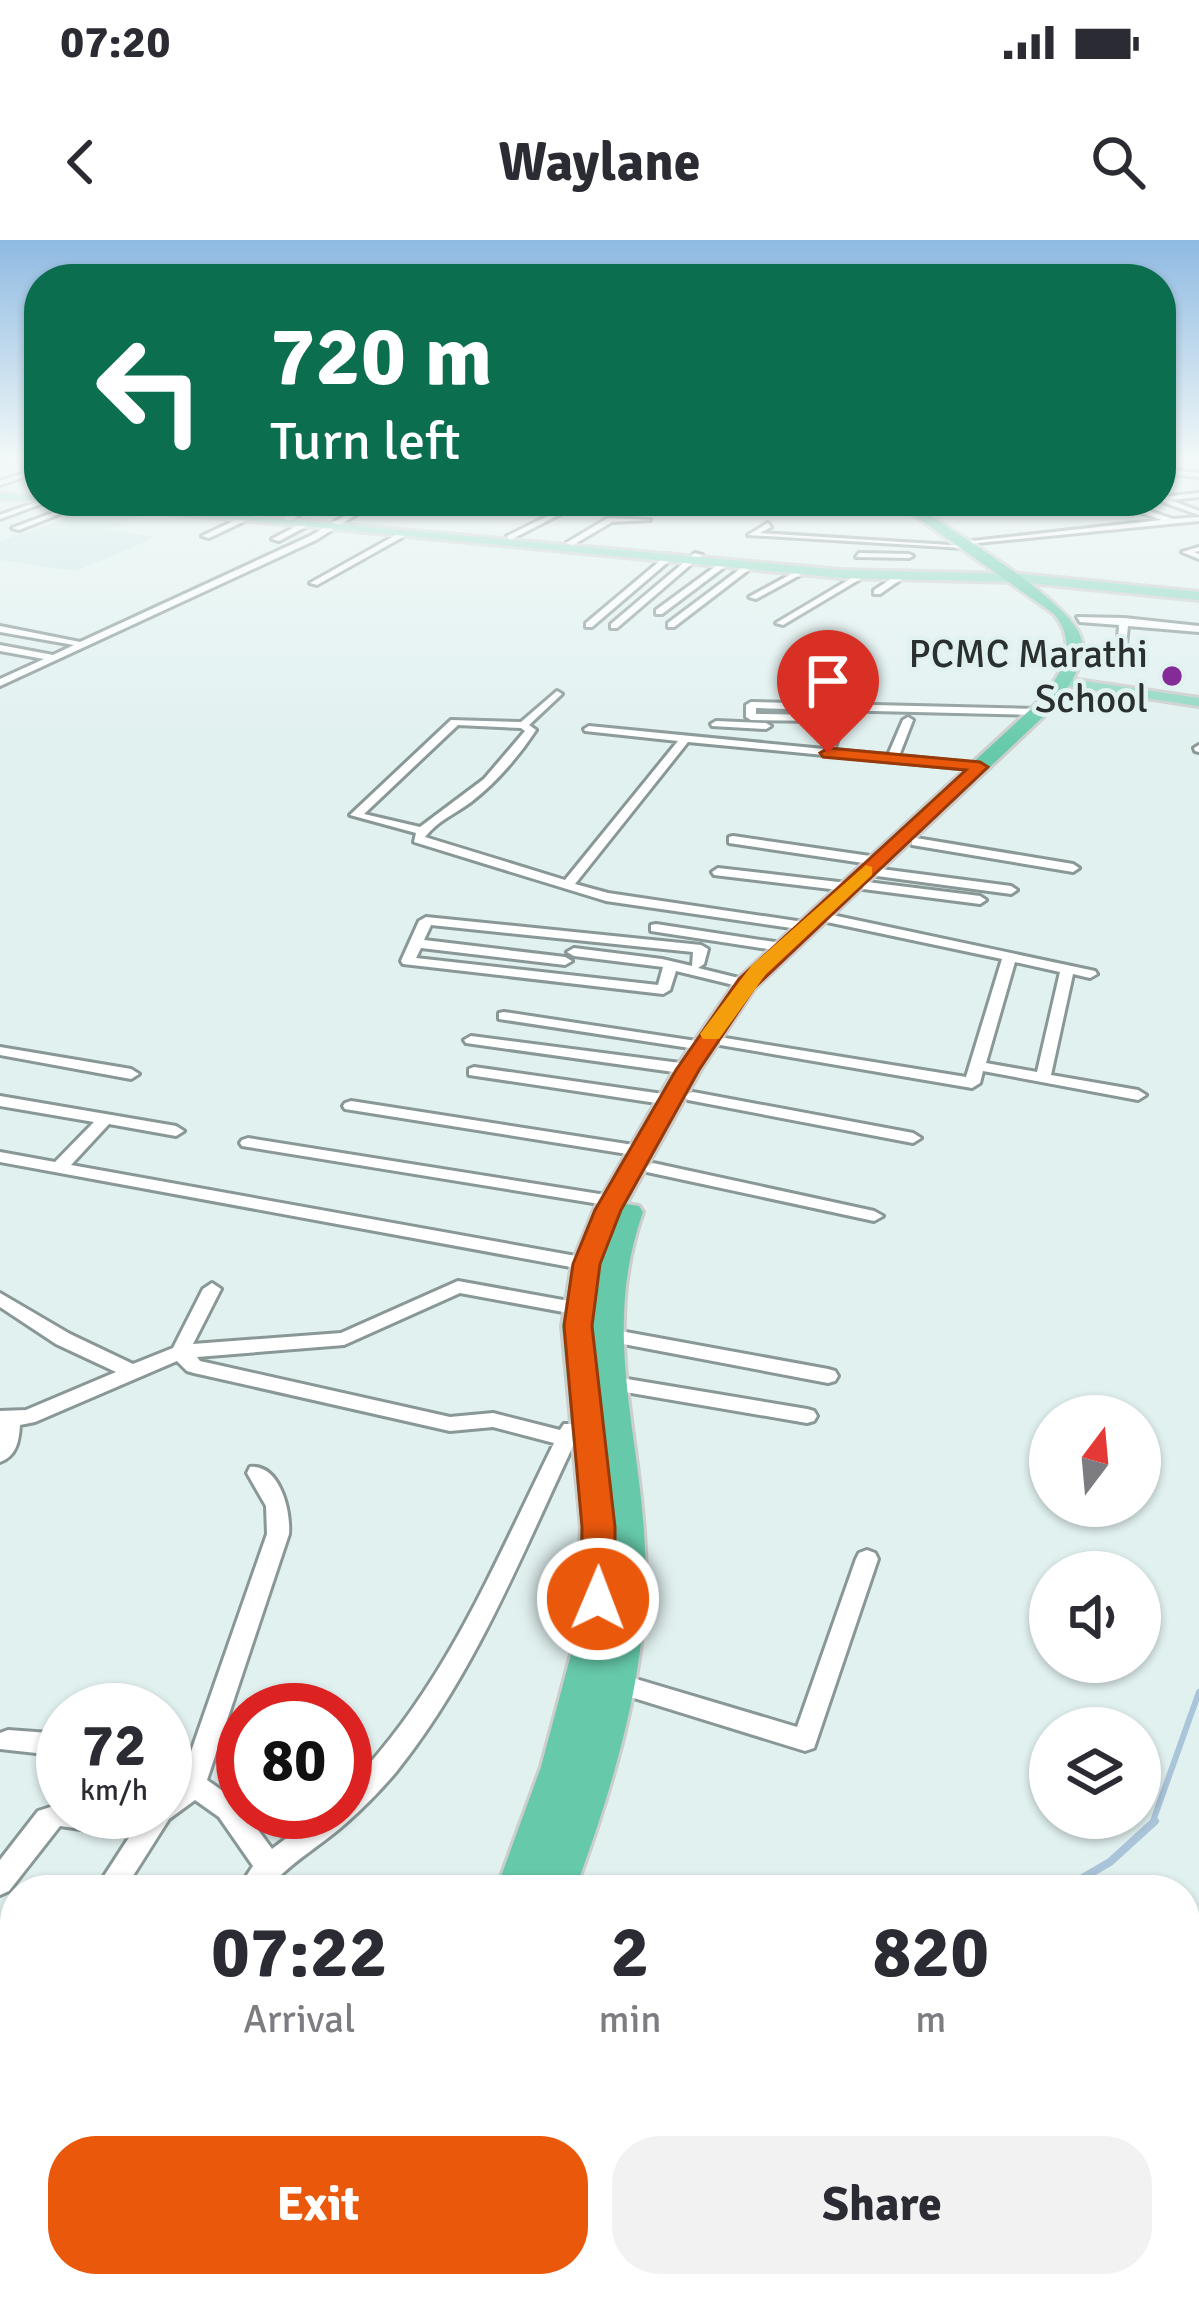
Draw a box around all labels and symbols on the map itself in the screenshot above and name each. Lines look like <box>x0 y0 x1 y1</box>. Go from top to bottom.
pin <box>777 630 879 753</box>
place label: PCMC Marathi School <box>909 630 1148 723</box>
marker: PCMC Marathi School <box>1159 663 1185 689</box>
north arrow <box>1029 1395 1161 1527</box>
position arrow <box>535 1536 661 1662</box>
speed limit sign: 80 <box>216 1683 372 1839</box>

